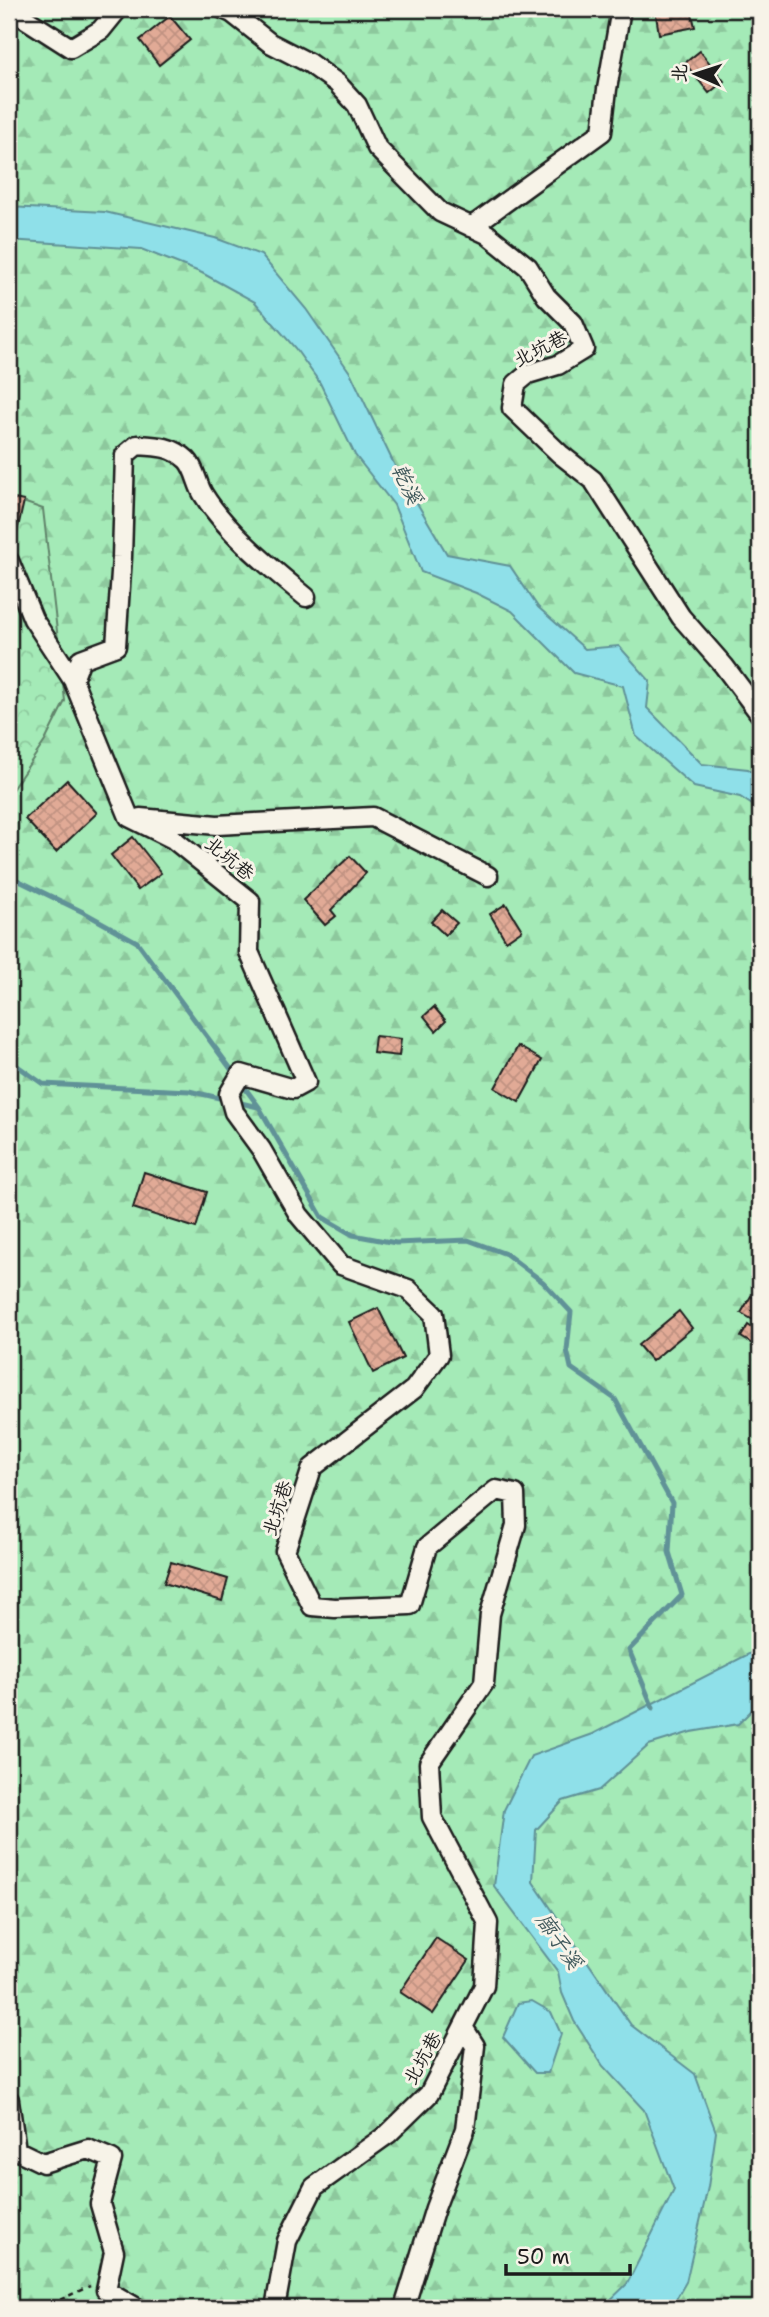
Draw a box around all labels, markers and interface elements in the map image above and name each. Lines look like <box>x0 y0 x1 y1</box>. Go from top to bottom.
north arrow <box>660 38 730 108</box>
text: 北 <box>667 63 693 83</box>
street label: 北坑巷 <box>509 324 571 373</box>
water label: 乾溪 <box>385 459 429 510</box>
street label: 北坑巷 <box>200 831 260 886</box>
street label: 北坑巷 <box>257 1477 298 1539</box>
water label: 廍子溪 <box>529 1907 589 1976</box>
street label: 北坑巷 <box>398 2027 447 2089</box>
scale bar <box>506 2233 631 2277</box>
text: 50 m <box>517 2243 570 2271</box>

